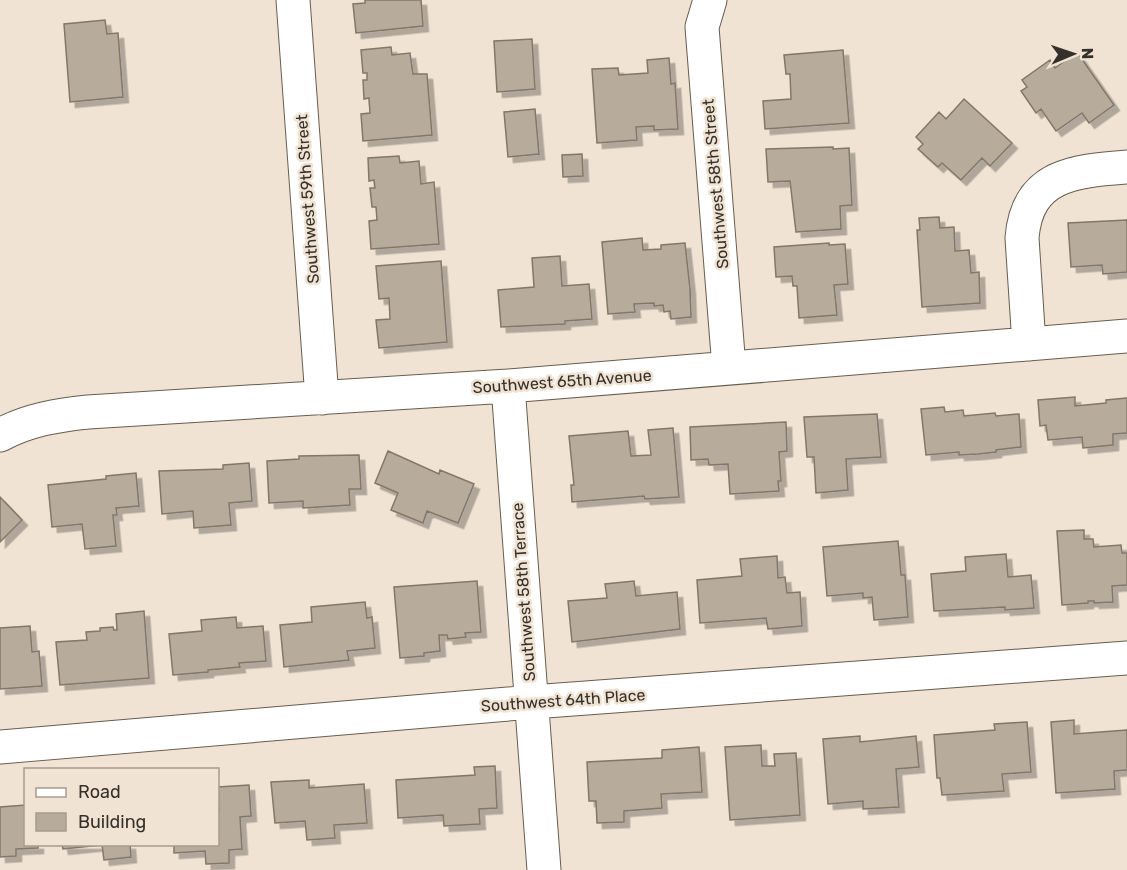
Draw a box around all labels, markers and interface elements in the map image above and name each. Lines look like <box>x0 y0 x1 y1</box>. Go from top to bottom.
north arrow <box>1043 24 1103 84</box>
text: N <box>1078 47 1097 60</box>
street label: Southwest 58th Street <box>699 98 732 270</box>
street label: Southwest 59th Street <box>292 114 323 284</box>
street label: Southwest 65th Avenue <box>472 366 652 397</box>
street label: Southwest 58th Terrace <box>508 502 539 682</box>
street label: Southwest 64th Place <box>480 685 646 716</box>
legend <box>24 768 219 846</box>
text: Road <box>78 781 121 803</box>
text: Building <box>78 811 146 833</box>

